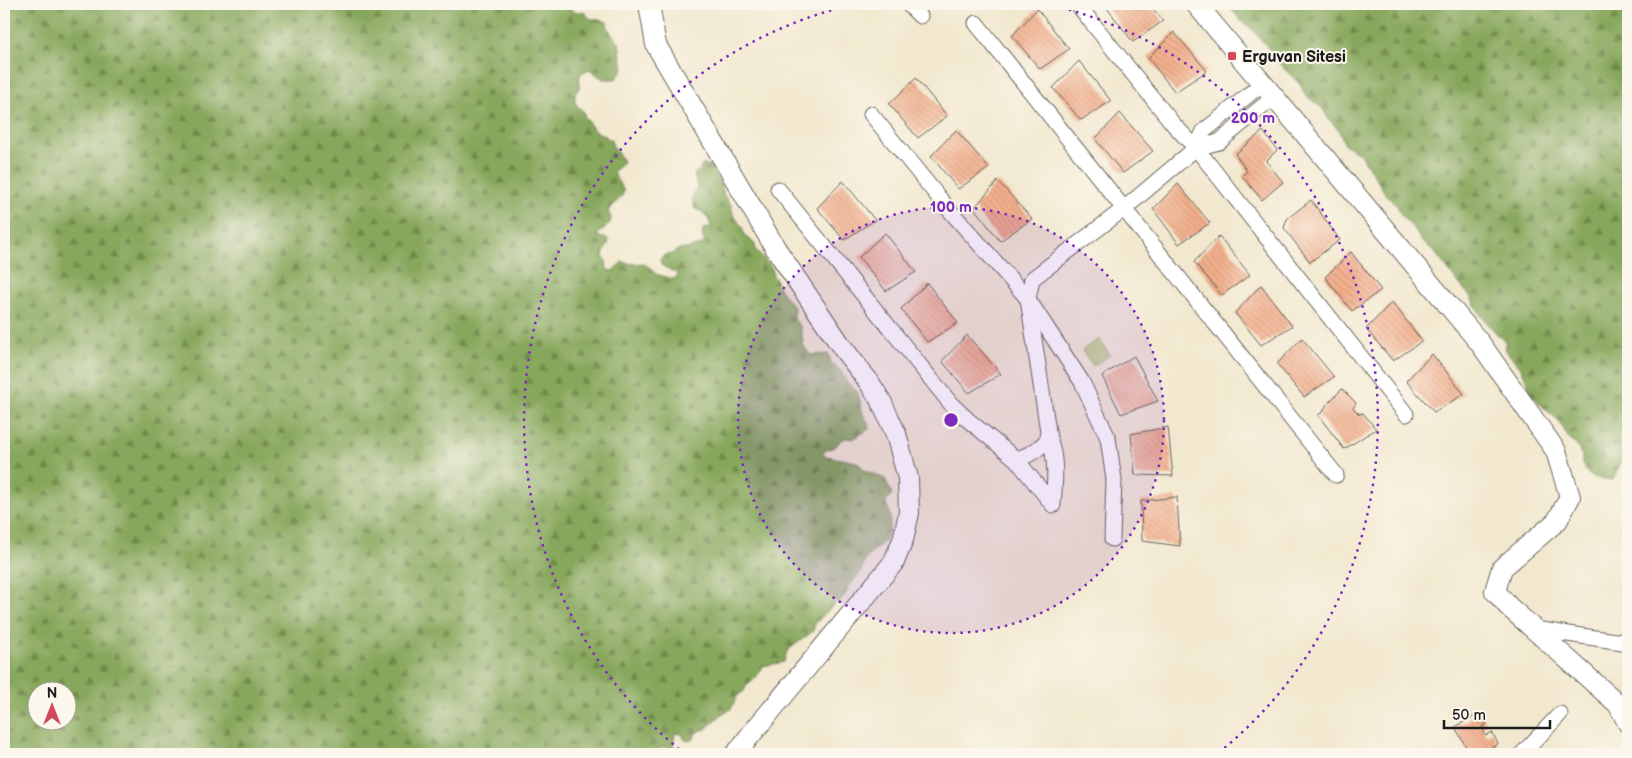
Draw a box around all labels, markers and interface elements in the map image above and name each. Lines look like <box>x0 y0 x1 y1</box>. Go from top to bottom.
place label: Erguvan Sitesi <box>1242 48 1346 67</box>
marker: Erguvan Sitesi <box>1226 50 1238 62</box>
text: 200 m <box>1231 109 1275 128</box>
text: 100 m <box>930 198 972 217</box>
centre of rings <box>942 411 960 429</box>
north arrow <box>28 680 78 730</box>
text: N <box>47 685 57 702</box>
scale bar <box>1444 698 1551 730</box>
text: 50 m <box>1452 706 1486 725</box>

